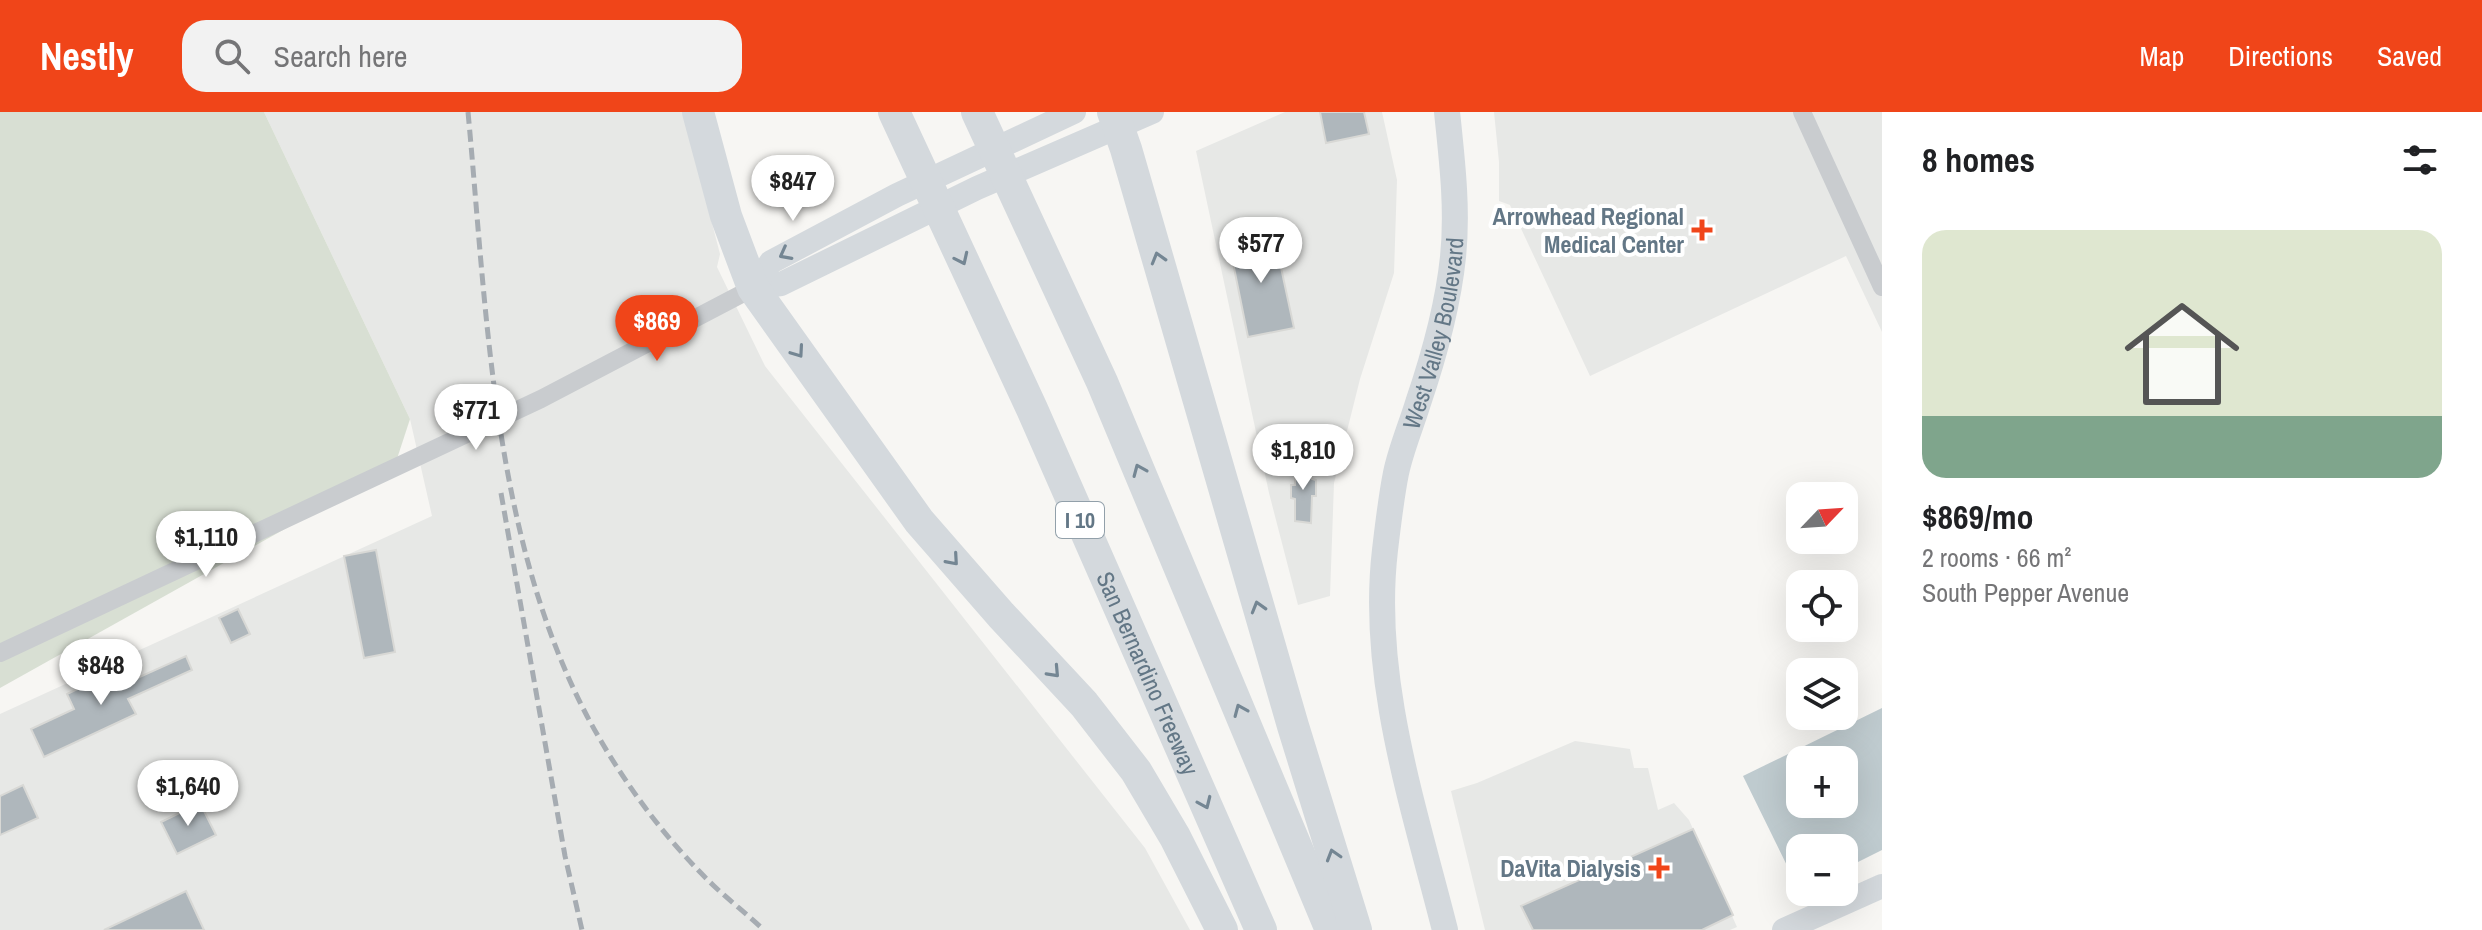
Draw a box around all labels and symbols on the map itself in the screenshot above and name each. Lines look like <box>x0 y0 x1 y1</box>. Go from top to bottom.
pin: $847 <box>746 155 840 223</box>
place label: Arrowhead Regional Medical Center <box>1493 200 1684 260</box>
pin: $577 <box>1214 217 1308 285</box>
marker: Arrowhead Regional Medical Center <box>1691 219 1713 241</box>
street label: West Valley Boulevard <box>1395 237 1470 433</box>
one-way arrow <box>778 245 793 260</box>
one-way arrow <box>952 251 968 265</box>
one-way arrow <box>1150 252 1167 266</box>
pin: $869 <box>610 295 704 363</box>
one-way arrow <box>788 343 803 357</box>
pin: $771 <box>429 384 523 452</box>
pin: $1,810 <box>1238 424 1368 492</box>
one-way arrow <box>1132 464 1148 478</box>
north arrow <box>1786 482 1858 554</box>
road number: I 10 <box>1056 502 1104 538</box>
pin: $1,110 <box>141 511 271 579</box>
one-way arrow <box>943 551 958 566</box>
street label: San Bernardino Freeway <box>1089 566 1207 780</box>
one-way arrow <box>1251 600 1267 614</box>
pin: $848 <box>54 639 148 707</box>
one-way arrow <box>1044 663 1059 677</box>
one-way arrow <box>1233 703 1249 718</box>
pin: $1,640 <box>123 760 253 828</box>
one-way arrow <box>1196 795 1212 809</box>
one-way arrow <box>1326 849 1342 863</box>
place label: DaVita Dialysis <box>1500 852 1641 884</box>
marker: DaVita Dialysis <box>1648 857 1670 879</box>

